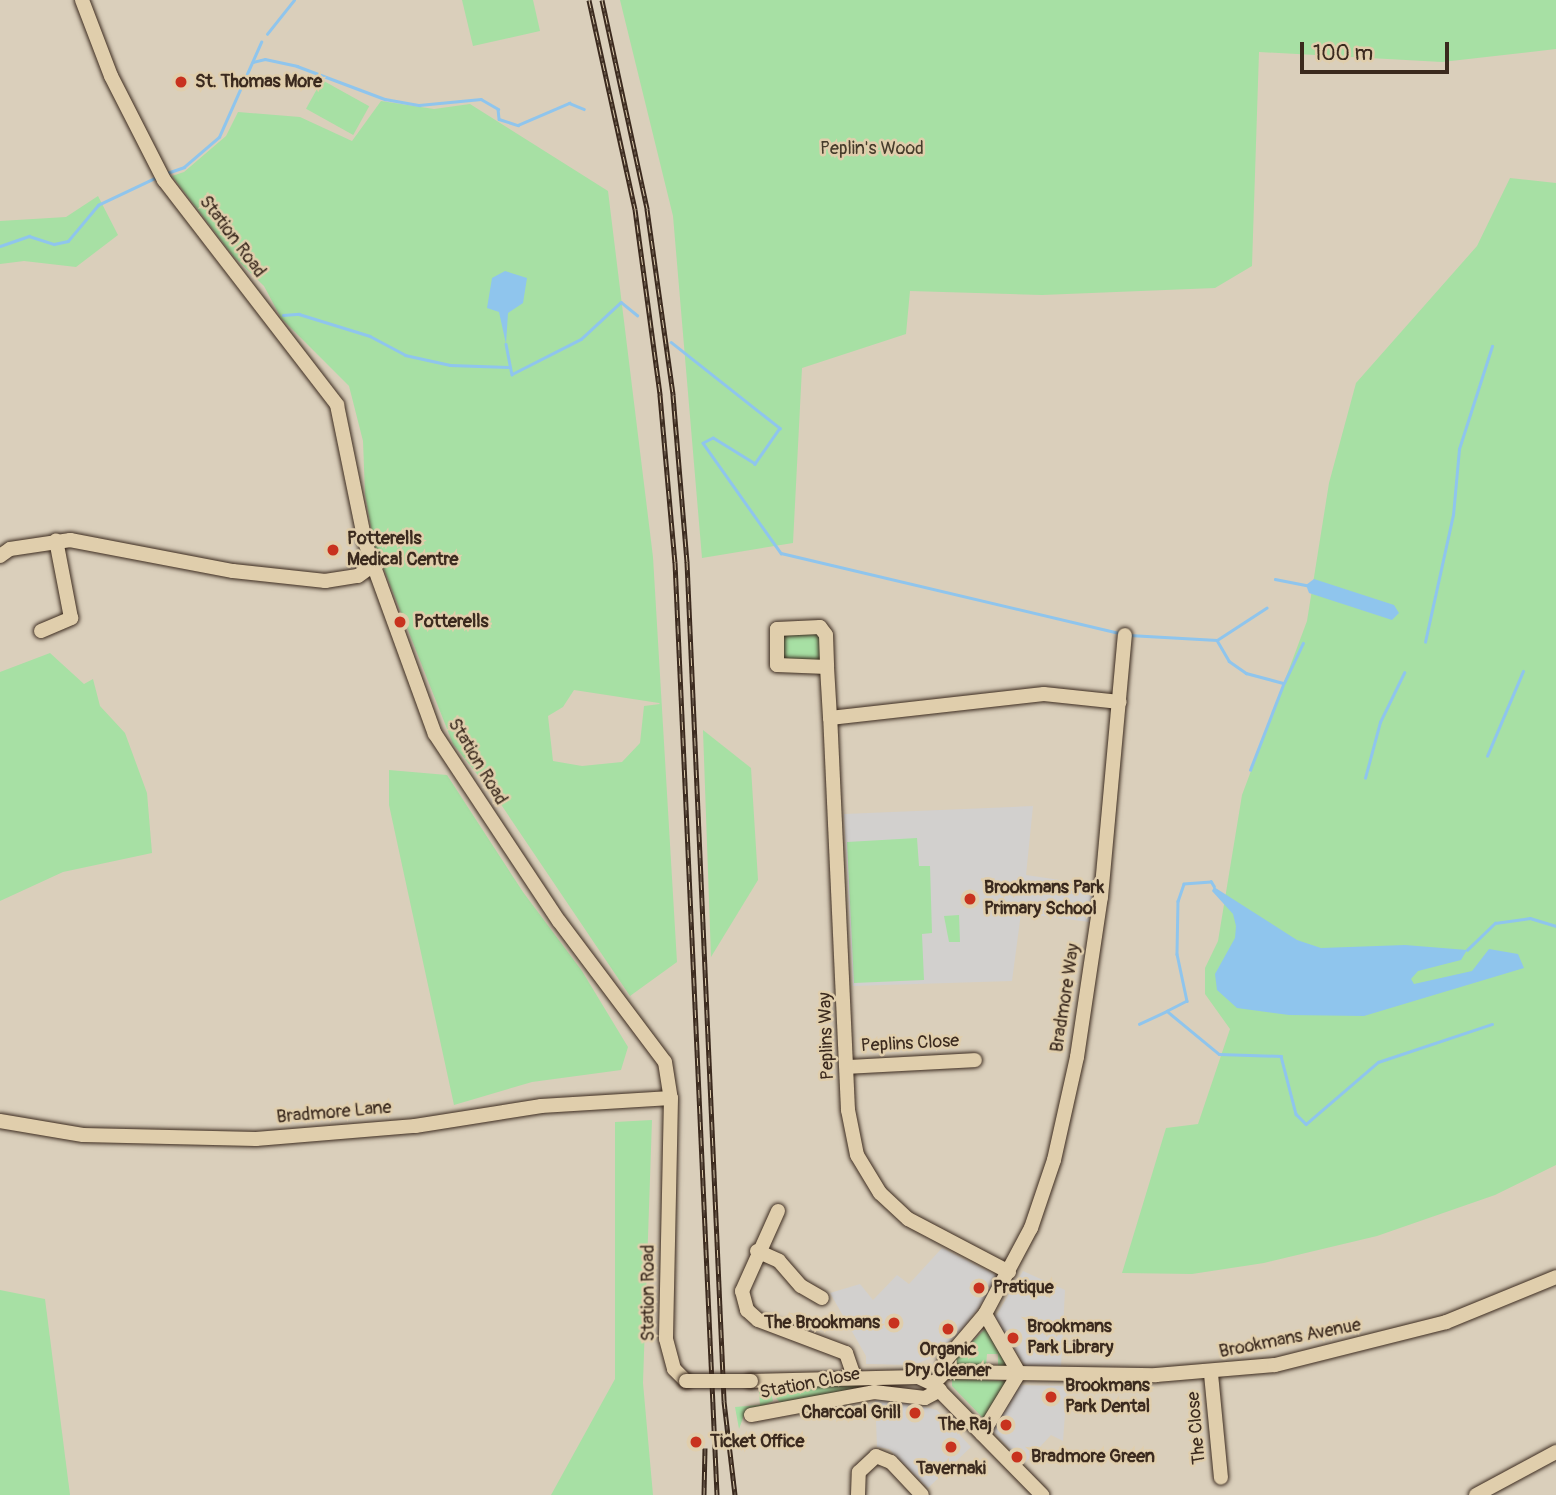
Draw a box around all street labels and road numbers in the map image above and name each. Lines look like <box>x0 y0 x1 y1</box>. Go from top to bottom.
street label: Station Road <box>194 192 270 282</box>
street label: Station Road <box>443 715 511 809</box>
street label: Bradmore Way <box>1047 942 1085 1054</box>
street label: Peplins Way <box>815 992 839 1080</box>
street label: Peplins Close <box>860 1031 960 1057</box>
street label: Bradmore Lane <box>276 1097 392 1129</box>
street label: Station Road <box>638 1245 660 1341</box>
street label: Brookmans Avenue <box>1217 1315 1363 1363</box>
street label: Station Close <box>758 1364 862 1404</box>
street label: The Close <box>1183 1391 1211 1465</box>

